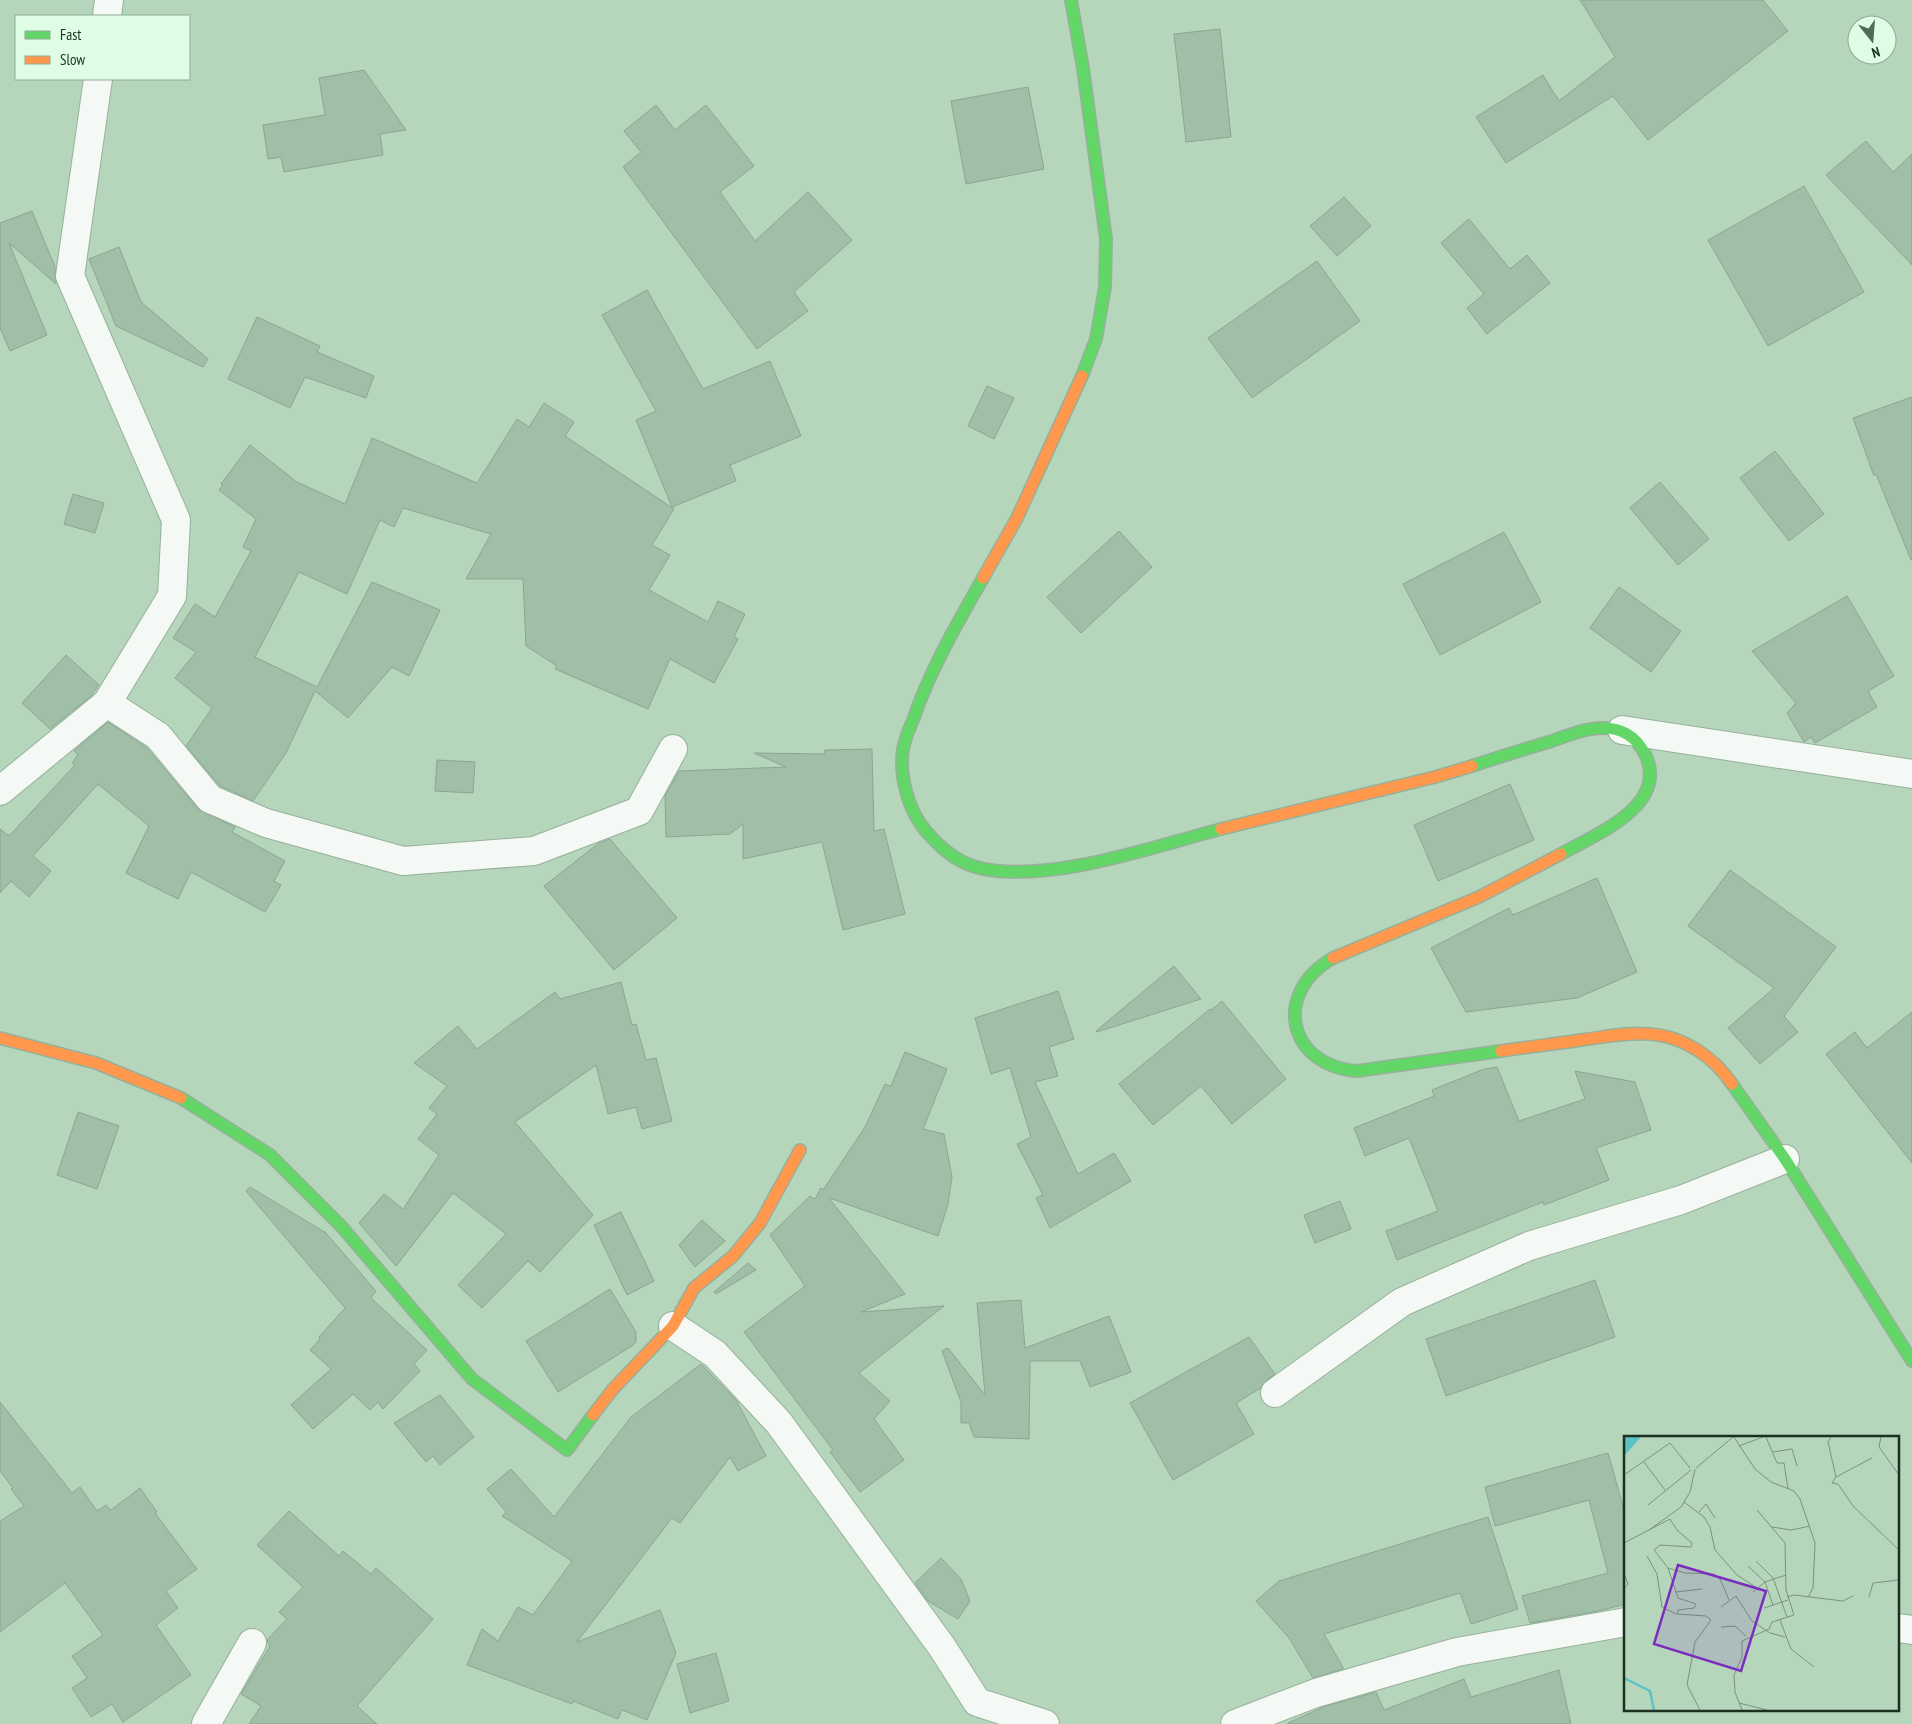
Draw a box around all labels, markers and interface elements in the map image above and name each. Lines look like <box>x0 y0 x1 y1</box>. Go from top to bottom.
legend <box>15 15 190 80</box>
north arrow <box>1847 15 1897 65</box>
text: Fast <box>60 25 81 44</box>
text: N <box>1870 43 1882 62</box>
text: Slow <box>60 50 85 69</box>
inset map <box>1624 1436 1900 1712</box>

